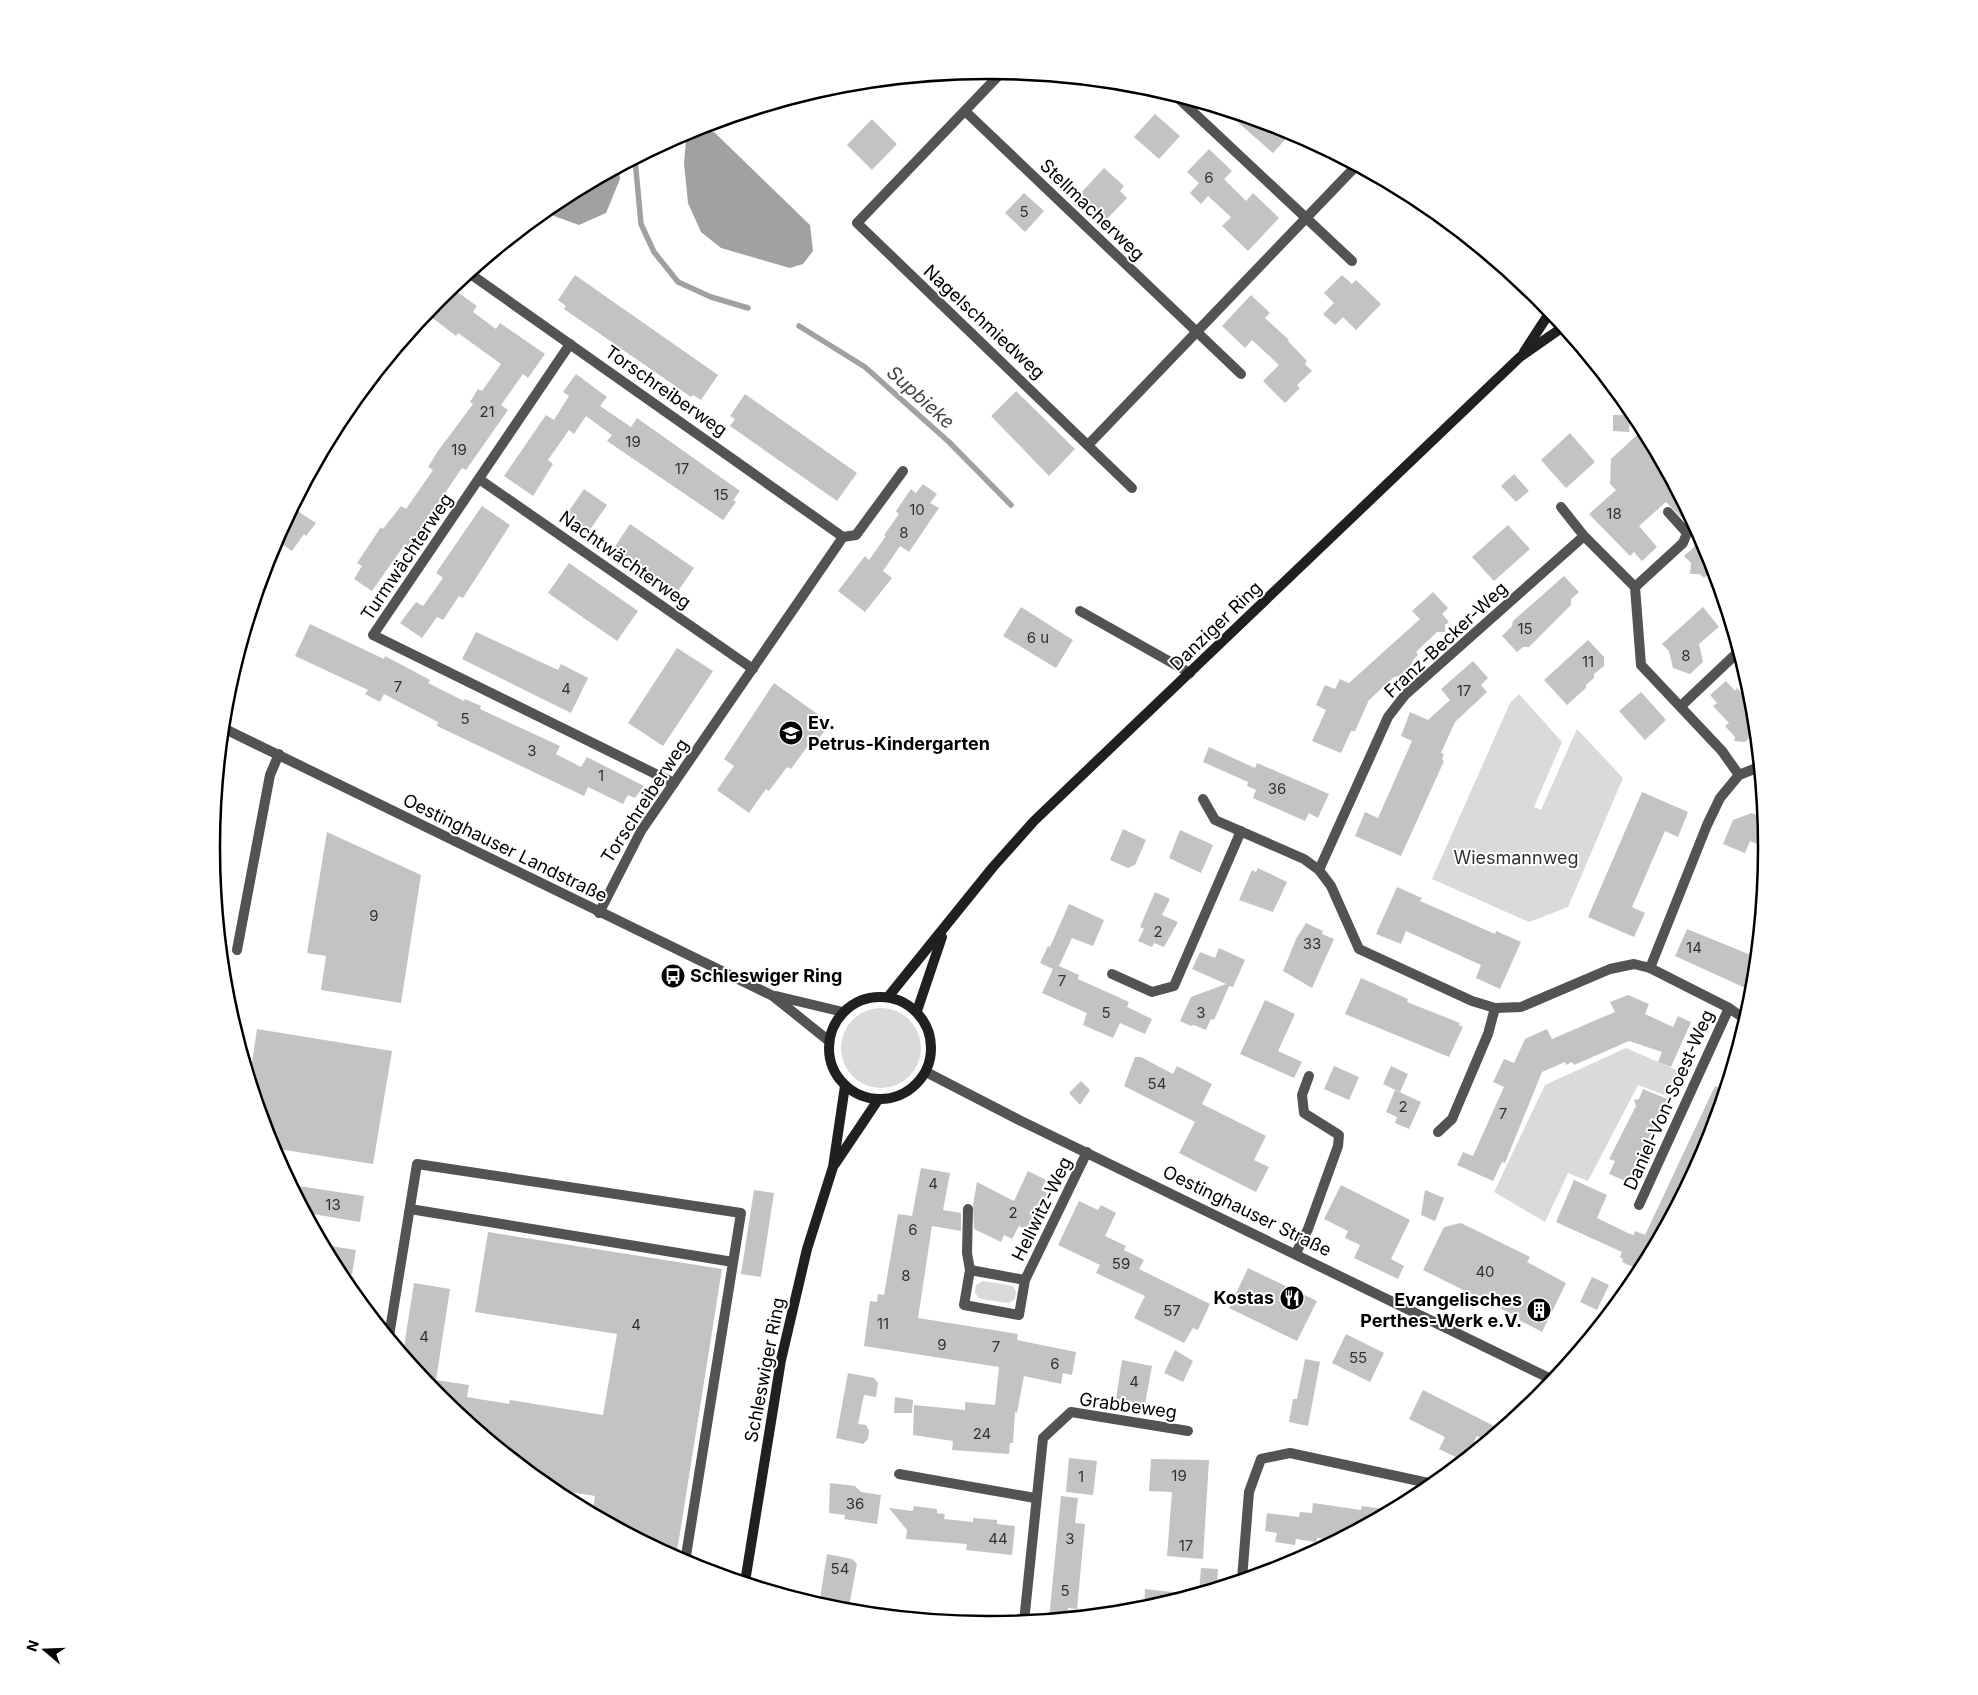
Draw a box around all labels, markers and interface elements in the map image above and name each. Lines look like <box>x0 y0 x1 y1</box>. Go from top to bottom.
street label: Stellmacherweg <box>1036 155 1149 265</box>
house number: 6 <box>1204 168 1214 187</box>
house number: 5 <box>1019 202 1029 221</box>
street label: Nagelschmiedweg <box>920 260 1049 383</box>
street label: Torschreiberweg <box>601 341 731 440</box>
water label: Supbieke <box>882 361 959 434</box>
house number: 21 <box>479 402 495 421</box>
house number: 19 <box>625 432 641 451</box>
house number: 19 <box>451 440 467 459</box>
house number: 17 <box>675 459 689 478</box>
house number: 15 <box>713 485 729 504</box>
street label: Turmwächterweg <box>356 489 457 624</box>
house number: 10 <box>909 500 925 519</box>
house number: 18 <box>1606 504 1622 523</box>
street label: Nachtwächterweg <box>556 506 695 613</box>
house number: 8 <box>899 523 909 542</box>
street label: Danziger Ring <box>1166 577 1266 675</box>
street label: Franz-Becker-Weg <box>1380 577 1511 702</box>
house number: 15 <box>1517 619 1533 638</box>
house number: 6 u <box>1027 628 1049 647</box>
house number: 8 <box>1681 646 1691 665</box>
house number: 11 <box>1582 652 1594 671</box>
house number: 7 <box>394 677 402 696</box>
house number: 4 <box>561 679 571 698</box>
house number: 17 <box>1457 681 1471 700</box>
house number: 5 <box>460 709 470 728</box>
place label: Ev. Petrus-Kindergarten <box>808 712 990 754</box>
school or university icon: Ev. Petrus-Kindergarten <box>778 720 804 746</box>
street label: Torschreiberweg <box>597 735 693 867</box>
house number: 3 <box>527 741 537 760</box>
house number: 1 <box>598 766 604 785</box>
house number: 36 <box>1268 779 1286 798</box>
street label: Oestinghauser Landstraße <box>400 789 611 906</box>
park label: Wiesmannweg <box>1453 847 1579 868</box>
house number: 9 <box>369 906 379 925</box>
house number: 2 <box>1153 922 1163 941</box>
house number: 33 <box>1303 934 1321 953</box>
house number: 14 <box>1686 938 1702 957</box>
bus stop icon: Schleswiger Ring <box>660 963 686 989</box>
place label: Schleswiger Ring <box>690 965 842 986</box>
house number: 7 <box>1058 971 1066 990</box>
house number: 5 <box>1101 1003 1111 1022</box>
house number: 3 <box>1196 1003 1206 1022</box>
street label: Daniel-Von-Soest-Weg <box>1619 1006 1718 1193</box>
house number: 54 <box>1148 1074 1166 1093</box>
house number: 2 <box>1398 1097 1408 1116</box>
house number: 7 <box>1499 1104 1507 1123</box>
street label: Hellwitz-Weg <box>1007 1153 1076 1264</box>
street label: Oestinghauser Straße <box>1160 1161 1335 1260</box>
house number: 4 <box>928 1174 938 1193</box>
house number: 13 <box>325 1195 341 1214</box>
house number: 2 <box>1008 1203 1018 1222</box>
house number: 6 <box>908 1220 918 1239</box>
house number: 59 <box>1112 1254 1130 1273</box>
house number: 40 <box>1475 1262 1495 1281</box>
house number: 8 <box>901 1266 911 1285</box>
restaurant icon: Kostas <box>1279 1285 1305 1311</box>
place label: Kostas <box>1213 1287 1274 1308</box>
place label: Evangelisches Perthes-Werk e.V. <box>1360 1289 1522 1331</box>
street label: Schleswiger Ring <box>740 1296 789 1444</box>
building icon: Evangelisches Perthes-Werk e.V. <box>1526 1297 1552 1323</box>
house number: 57 <box>1163 1301 1181 1320</box>
house number: 11 <box>877 1314 889 1333</box>
house number: 4 <box>631 1315 641 1334</box>
house number: 4 <box>419 1327 429 1346</box>
house number: 9 <box>937 1335 947 1354</box>
house number: 7 <box>992 1337 1000 1356</box>
house number: 55 <box>1349 1348 1367 1367</box>
house number: 6 <box>1050 1354 1060 1373</box>
house number: 4 <box>1129 1372 1139 1391</box>
street label: Grabbeweg <box>1078 1388 1178 1423</box>
house number: 24 <box>973 1424 991 1443</box>
house number: 19 <box>1171 1466 1187 1485</box>
house number: 1 <box>1078 1467 1084 1486</box>
house number: 36 <box>846 1494 864 1513</box>
house number: 44 <box>988 1529 1008 1548</box>
house number: 3 <box>1065 1529 1075 1548</box>
house number: 17 <box>1179 1536 1193 1555</box>
house number: 54 <box>831 1559 849 1578</box>
house number: 5 <box>1060 1581 1070 1600</box>
north arrow <box>20 1625 70 1675</box>
text: N <box>22 1638 42 1653</box>

